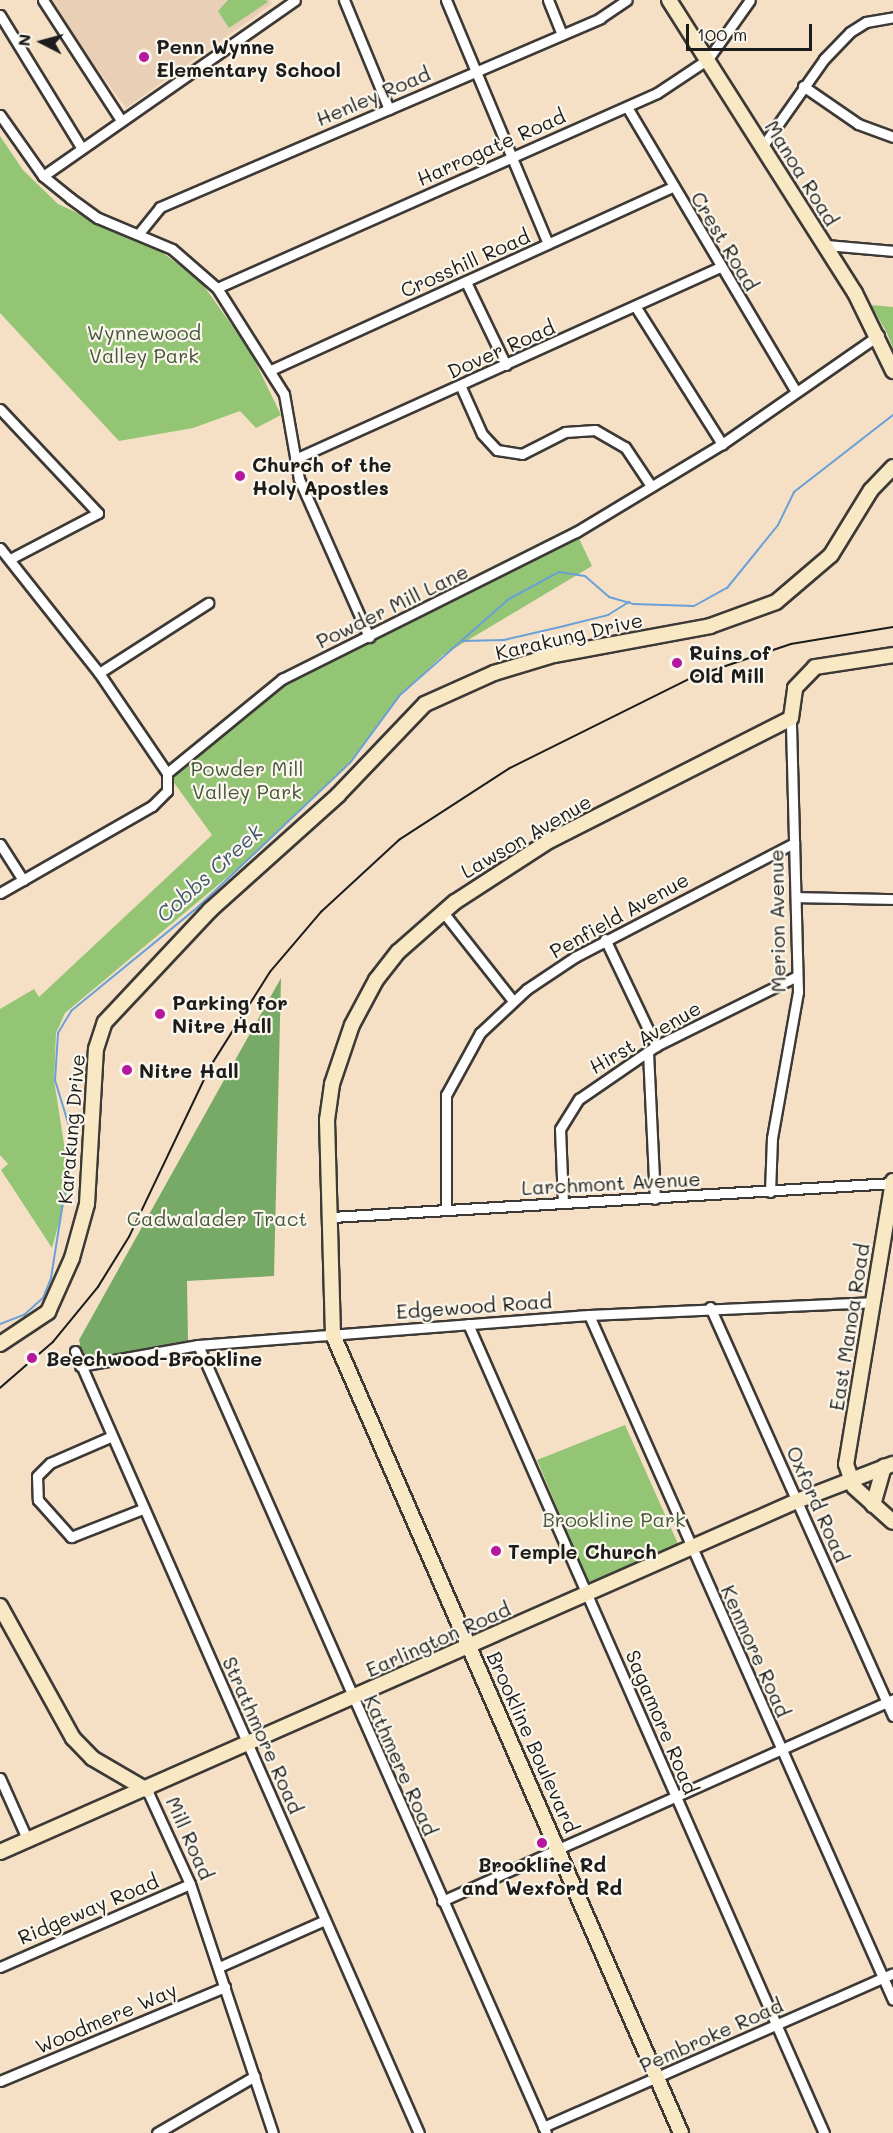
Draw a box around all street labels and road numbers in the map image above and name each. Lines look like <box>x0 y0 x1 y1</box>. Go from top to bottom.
street label: Henley Road <box>312 61 434 131</box>
street label: Harrogate Road <box>413 103 569 191</box>
street label: Manoa Road <box>760 116 844 230</box>
street label: Crest Road <box>686 187 764 295</box>
street label: Crosshill Road <box>396 224 534 302</box>
street label: Dover Road <box>444 315 558 383</box>
street label: Powder Mill Lane <box>312 559 472 653</box>
street label: Karakung Drive <box>493 607 645 665</box>
street label: Lawson Avenue <box>456 789 596 883</box>
street label: Merion Avenue <box>764 849 790 993</box>
street label: Penfield Avenue <box>545 867 693 963</box>
street label: Hirst Avenue <box>585 995 705 1079</box>
street label: Karakung Drive <box>52 1053 90 1205</box>
street label: Larchmont Avenue <box>521 1166 701 1200</box>
street label: East Manoa Road <box>824 1242 874 1412</box>
street label: Edgewood Road <box>395 1289 553 1323</box>
street label: Oxford Road <box>782 1442 854 1566</box>
street label: Kenmore Road <box>716 1581 796 1721</box>
street label: Earlington Road <box>362 1596 514 1682</box>
street label: Sagamore Road <box>621 1646 703 1798</box>
street label: Brookline Boulevard <box>482 1648 584 1836</box>
street label: Strathmore Road <box>218 1653 308 1817</box>
street label: Kathmere Road <box>359 1691 443 1839</box>
street label: Mill Road <box>161 1793 219 1883</box>
street label: Ridgeway Road <box>14 1869 162 1949</box>
street label: Woodmere Way <box>32 1977 180 2059</box>
street label: Pembroke Road <box>636 1993 786 2077</box>

